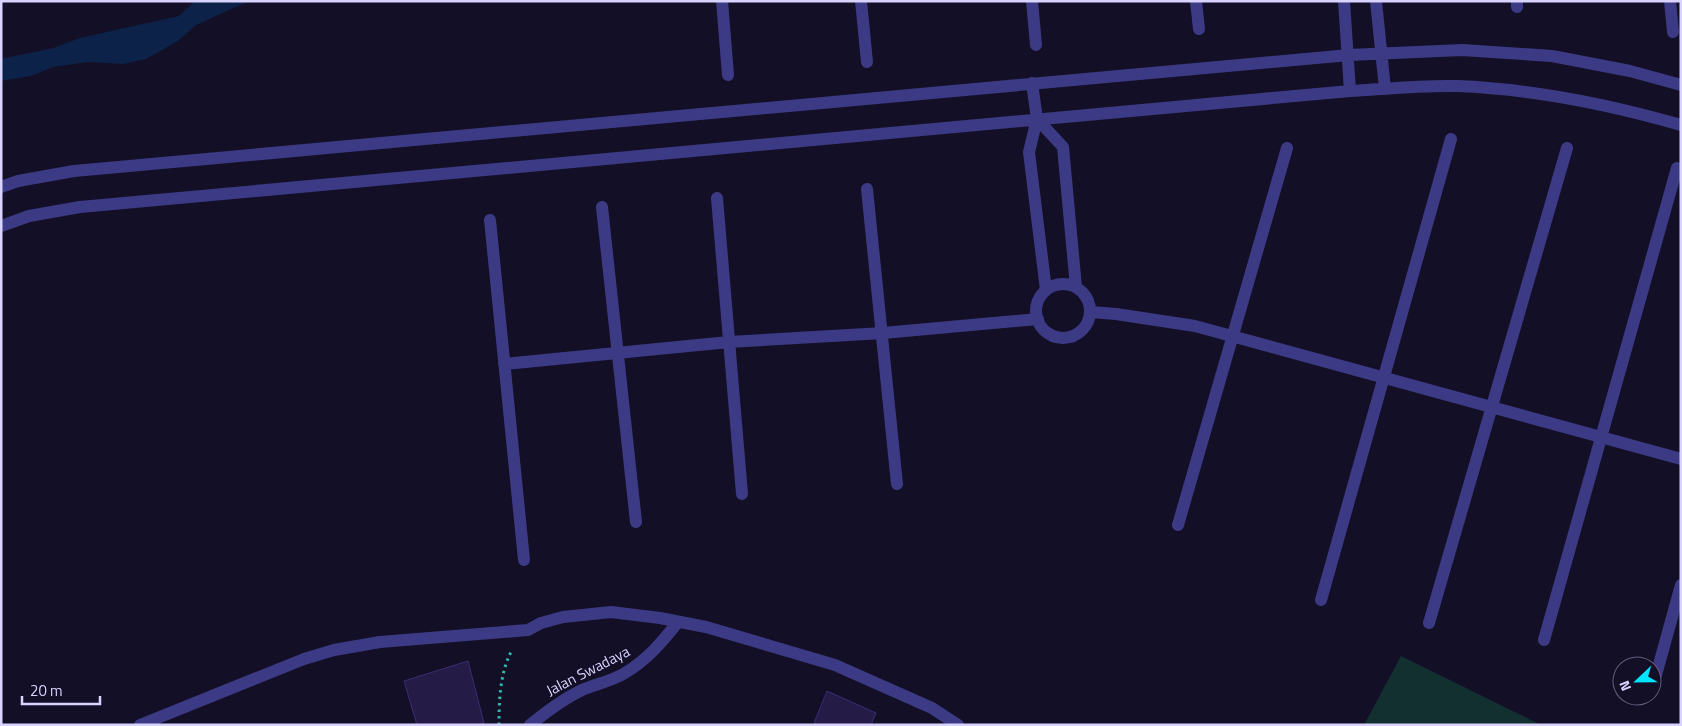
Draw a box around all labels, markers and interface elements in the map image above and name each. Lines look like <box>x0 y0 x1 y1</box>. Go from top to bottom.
street label: Jalan Swadaya <box>542 639 634 701</box>
north arrow <box>1612 656 1662 706</box>
scale bar <box>22 674 100 706</box>
text: N <box>1613 678 1636 694</box>
text: 20 m <box>30 679 63 702</box>

